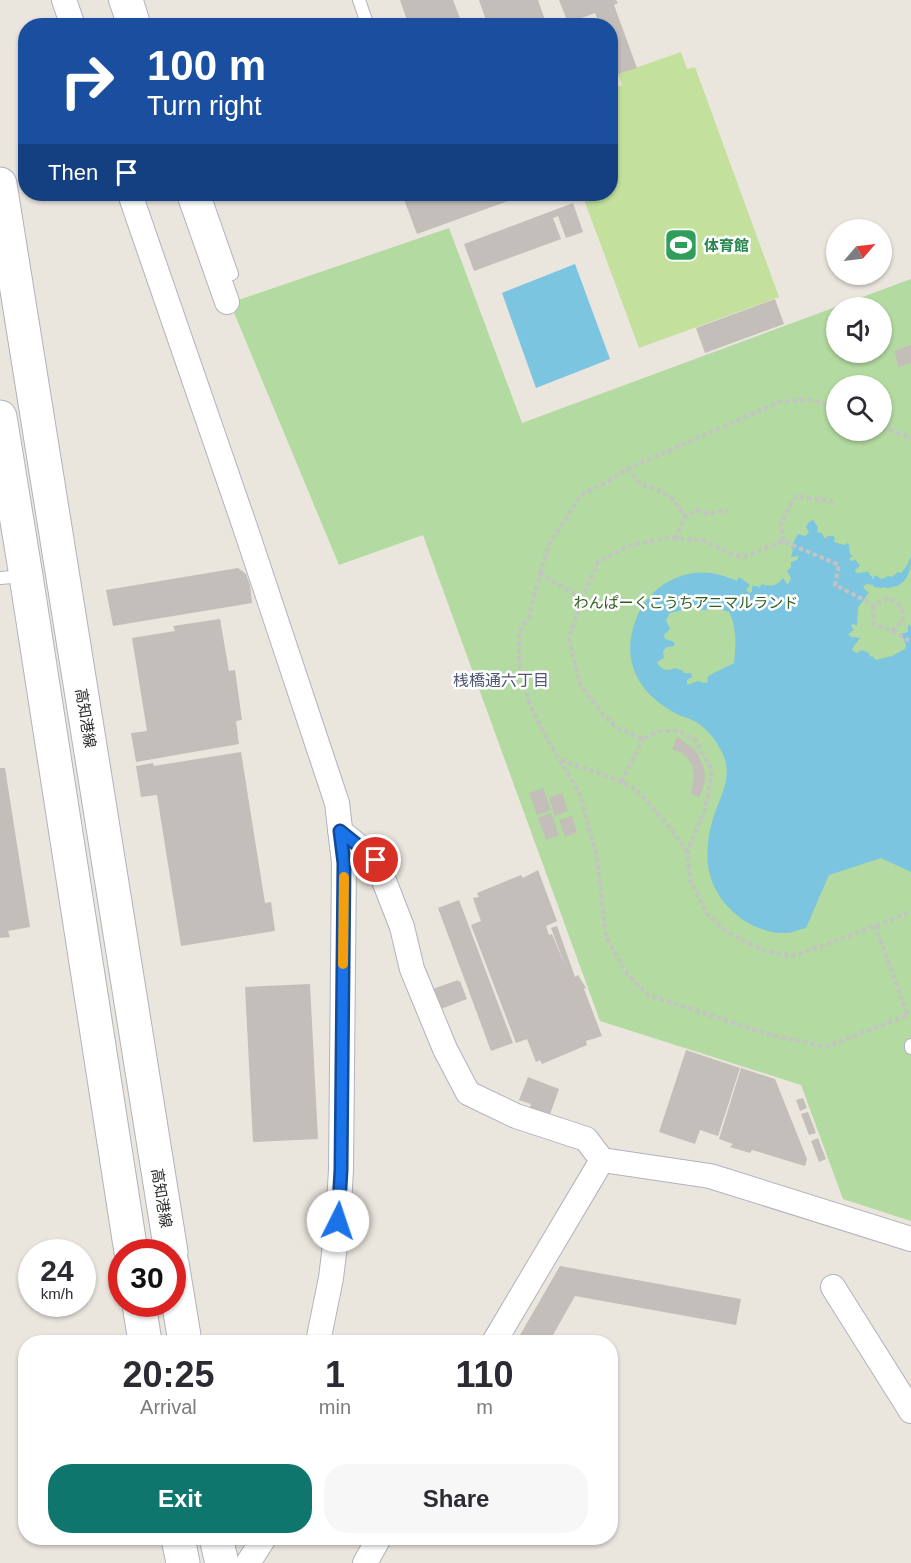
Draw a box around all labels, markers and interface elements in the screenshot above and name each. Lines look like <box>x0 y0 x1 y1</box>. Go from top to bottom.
icon: right <box>48 42 126 120</box>
text: 100 m <box>147 42 266 89</box>
text: Turn right <box>147 91 262 121</box>
icon: arrive <box>110 156 143 189</box>
text: Then <box>48 160 98 185</box>
north arrow <box>826 219 892 285</box>
map controls <box>826 219 892 441</box>
sports icon: 体育館 <box>663 227 699 263</box>
place label: 体育館 <box>704 237 749 254</box>
button: sound <box>826 297 892 363</box>
button: search <box>826 375 892 441</box>
park label: わんぱーくこうちアニマルランド <box>574 594 798 611</box>
district label: 桟橋通六丁目 <box>453 672 549 689</box>
street label: 高知港線 <box>73 687 99 749</box>
pin <box>350 834 401 885</box>
icon: arrive <box>359 843 392 876</box>
street label: 高知港線 <box>149 1167 175 1229</box>
position arrow <box>306 1189 370 1253</box>
speed limit sign: 30 <box>108 1239 186 1317</box>
text: 24 <box>40 1254 74 1287</box>
text: km/h <box>41 1285 73 1302</box>
text: 20:25 <box>122 1354 214 1395</box>
text: 1 <box>325 1354 345 1395</box>
text: 110 <box>455 1354 514 1395</box>
text: Arrival <box>140 1396 197 1418</box>
text: min <box>319 1396 351 1418</box>
text: m <box>476 1396 493 1418</box>
button: Exit <box>48 1464 312 1533</box>
button: Share <box>324 1464 588 1533</box>

